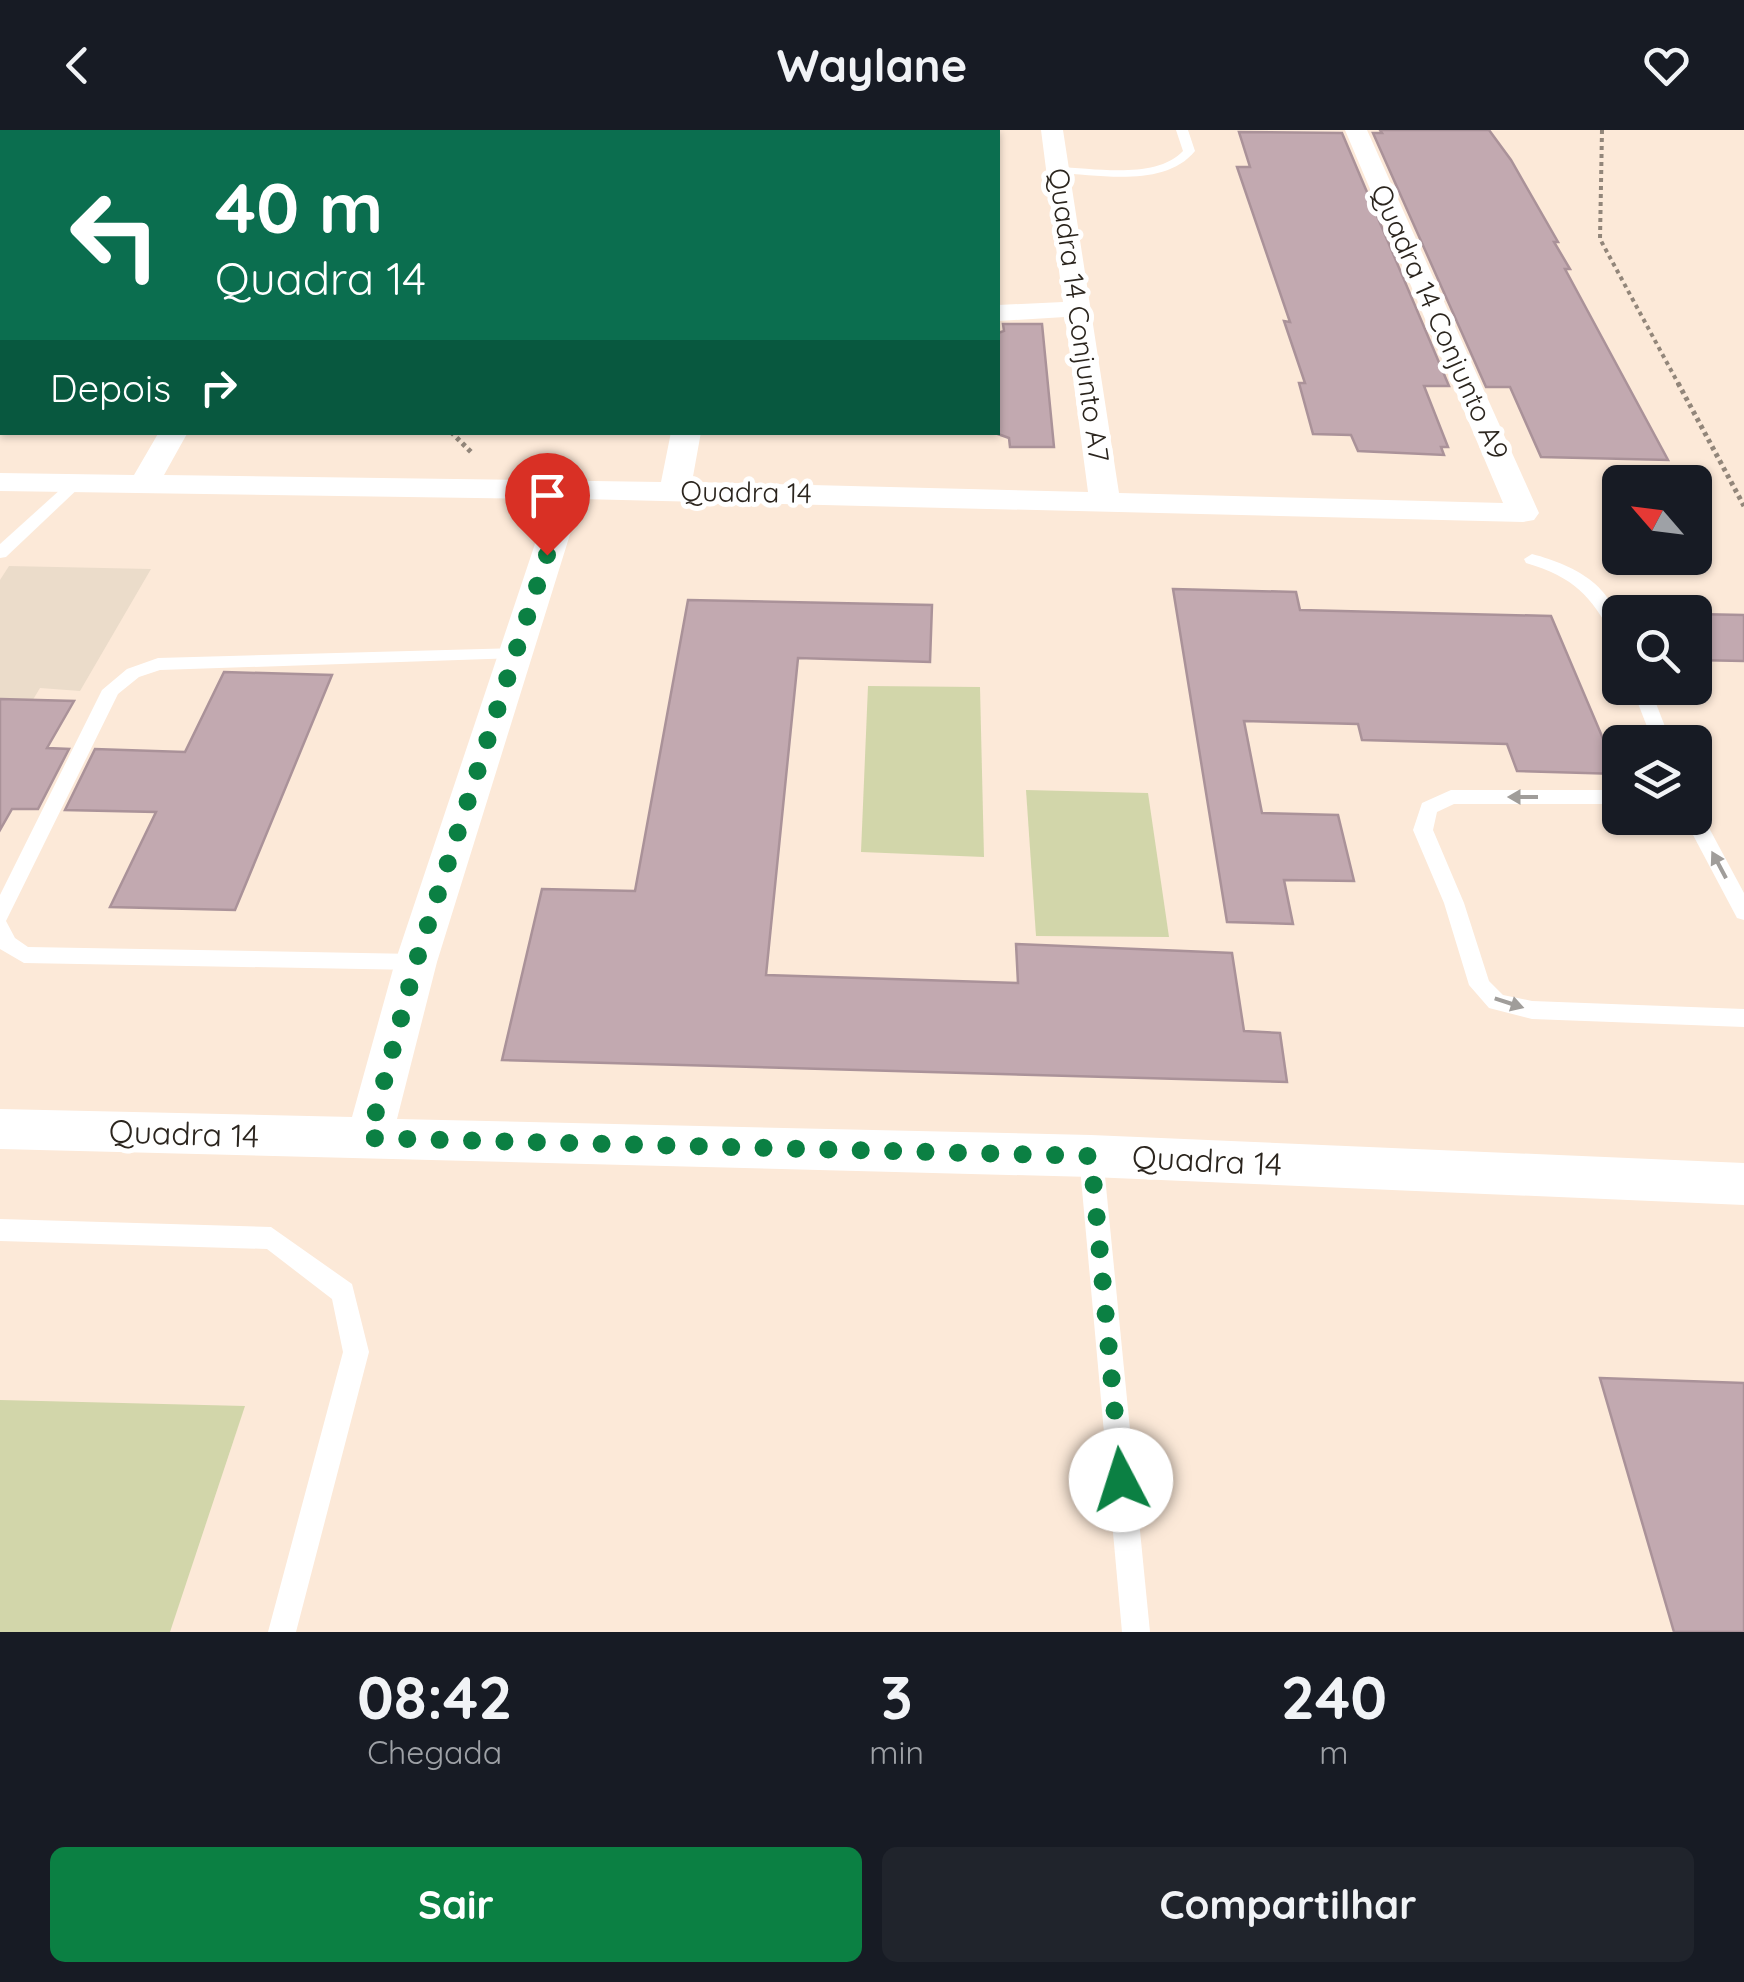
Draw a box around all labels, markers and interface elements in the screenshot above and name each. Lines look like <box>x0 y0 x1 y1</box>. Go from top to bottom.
text: Waylane <box>777 37 967 93</box>
icon: back <box>50 38 105 93</box>
icon: heart <box>1639 38 1694 93</box>
text: 40 m <box>215 163 383 251</box>
street label: Quadra 14 Conjunto A7 <box>1042 166 1117 464</box>
icon: left <box>50 170 180 300</box>
street label: Quadra 14 Conjunto A9 <box>1364 179 1517 465</box>
text: Quadra 14 <box>215 250 426 306</box>
icon: right <box>191 360 246 415</box>
text: Depois <box>50 364 171 412</box>
pin <box>505 453 590 556</box>
north arrow <box>1602 465 1712 575</box>
map controls <box>1602 465 1712 835</box>
icon: arrive <box>520 468 575 523</box>
street label: Quadra 14 <box>680 473 812 510</box>
button: search <box>1602 595 1712 705</box>
button: layers <box>1602 725 1712 835</box>
one-way arrow <box>1506 789 1538 805</box>
one-way arrow <box>1711 850 1728 879</box>
one-way arrow <box>1494 997 1524 1012</box>
street label: Quadra 14 <box>108 1110 260 1156</box>
street label: Quadra 14 <box>1131 1136 1283 1184</box>
position arrow <box>1069 1428 1173 1532</box>
text: 08:42 <box>357 1659 512 1734</box>
text: 3 <box>880 1659 913 1734</box>
text: 240 <box>1281 1659 1387 1734</box>
text: Chegada <box>367 1732 502 1772</box>
text: min <box>869 1732 924 1772</box>
text: m <box>1319 1732 1349 1772</box>
button: Sair <box>50 1847 862 1962</box>
button: Compartilhar <box>882 1847 1694 1962</box>

